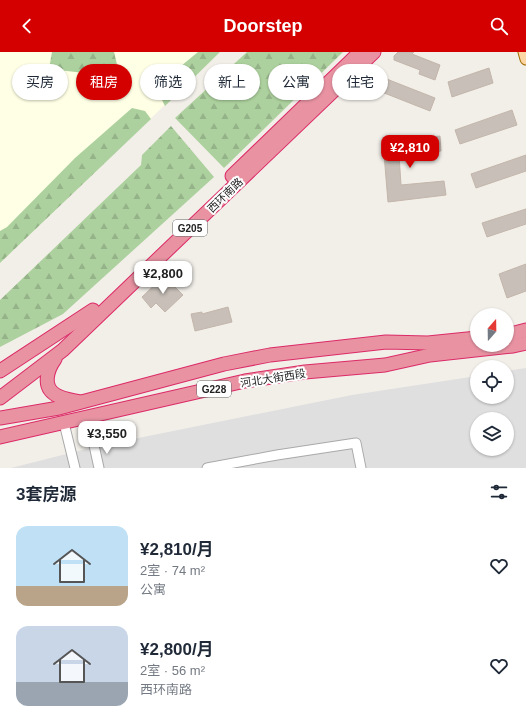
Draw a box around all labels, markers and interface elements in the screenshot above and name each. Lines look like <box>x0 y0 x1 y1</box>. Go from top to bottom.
icon: back <box>16 15 38 37</box>
icon: search <box>488 15 510 37</box>
text: Doorstep <box>223 16 303 36</box>
chip: 买房 <box>12 64 68 100</box>
chip: 租房 <box>76 64 132 100</box>
chip: 筛选 <box>140 64 196 100</box>
chip: 新上 <box>204 64 260 100</box>
chip: 公寓 <box>268 64 324 100</box>
chip: 住宅 <box>332 64 388 100</box>
pin: ¥2,810 <box>377 135 443 169</box>
text: ¥2,810 <box>390 140 430 155</box>
street label: 西环南路 <box>205 175 245 215</box>
road number: G205 <box>173 220 207 236</box>
pin: ¥2,800 <box>130 261 196 295</box>
text: ¥2,800 <box>143 266 183 281</box>
north arrow <box>470 308 514 352</box>
map controls <box>470 308 514 456</box>
button: locate <box>470 360 514 404</box>
street label: 河北大街西段 <box>239 367 307 389</box>
road number: G228 <box>197 381 231 397</box>
button: layers <box>470 412 514 456</box>
pin: ¥3,550 <box>74 421 140 455</box>
text: ¥3,550 <box>87 426 127 441</box>
icon: filters <box>488 481 510 503</box>
text: 3套房源 <box>16 485 76 504</box>
text: ¥2,810/月 <box>140 540 214 559</box>
icon: home <box>48 542 96 590</box>
icon: heart <box>488 555 510 577</box>
text: 2室 · 74 m² <box>140 563 205 578</box>
text: 公寓 <box>140 582 166 597</box>
text: ¥2,800/月 <box>140 640 214 659</box>
icon: home <box>48 642 96 690</box>
icon: heart <box>488 655 510 677</box>
text: 2室 · 56 m² <box>140 663 205 678</box>
text: 西环南路 <box>140 682 192 697</box>

